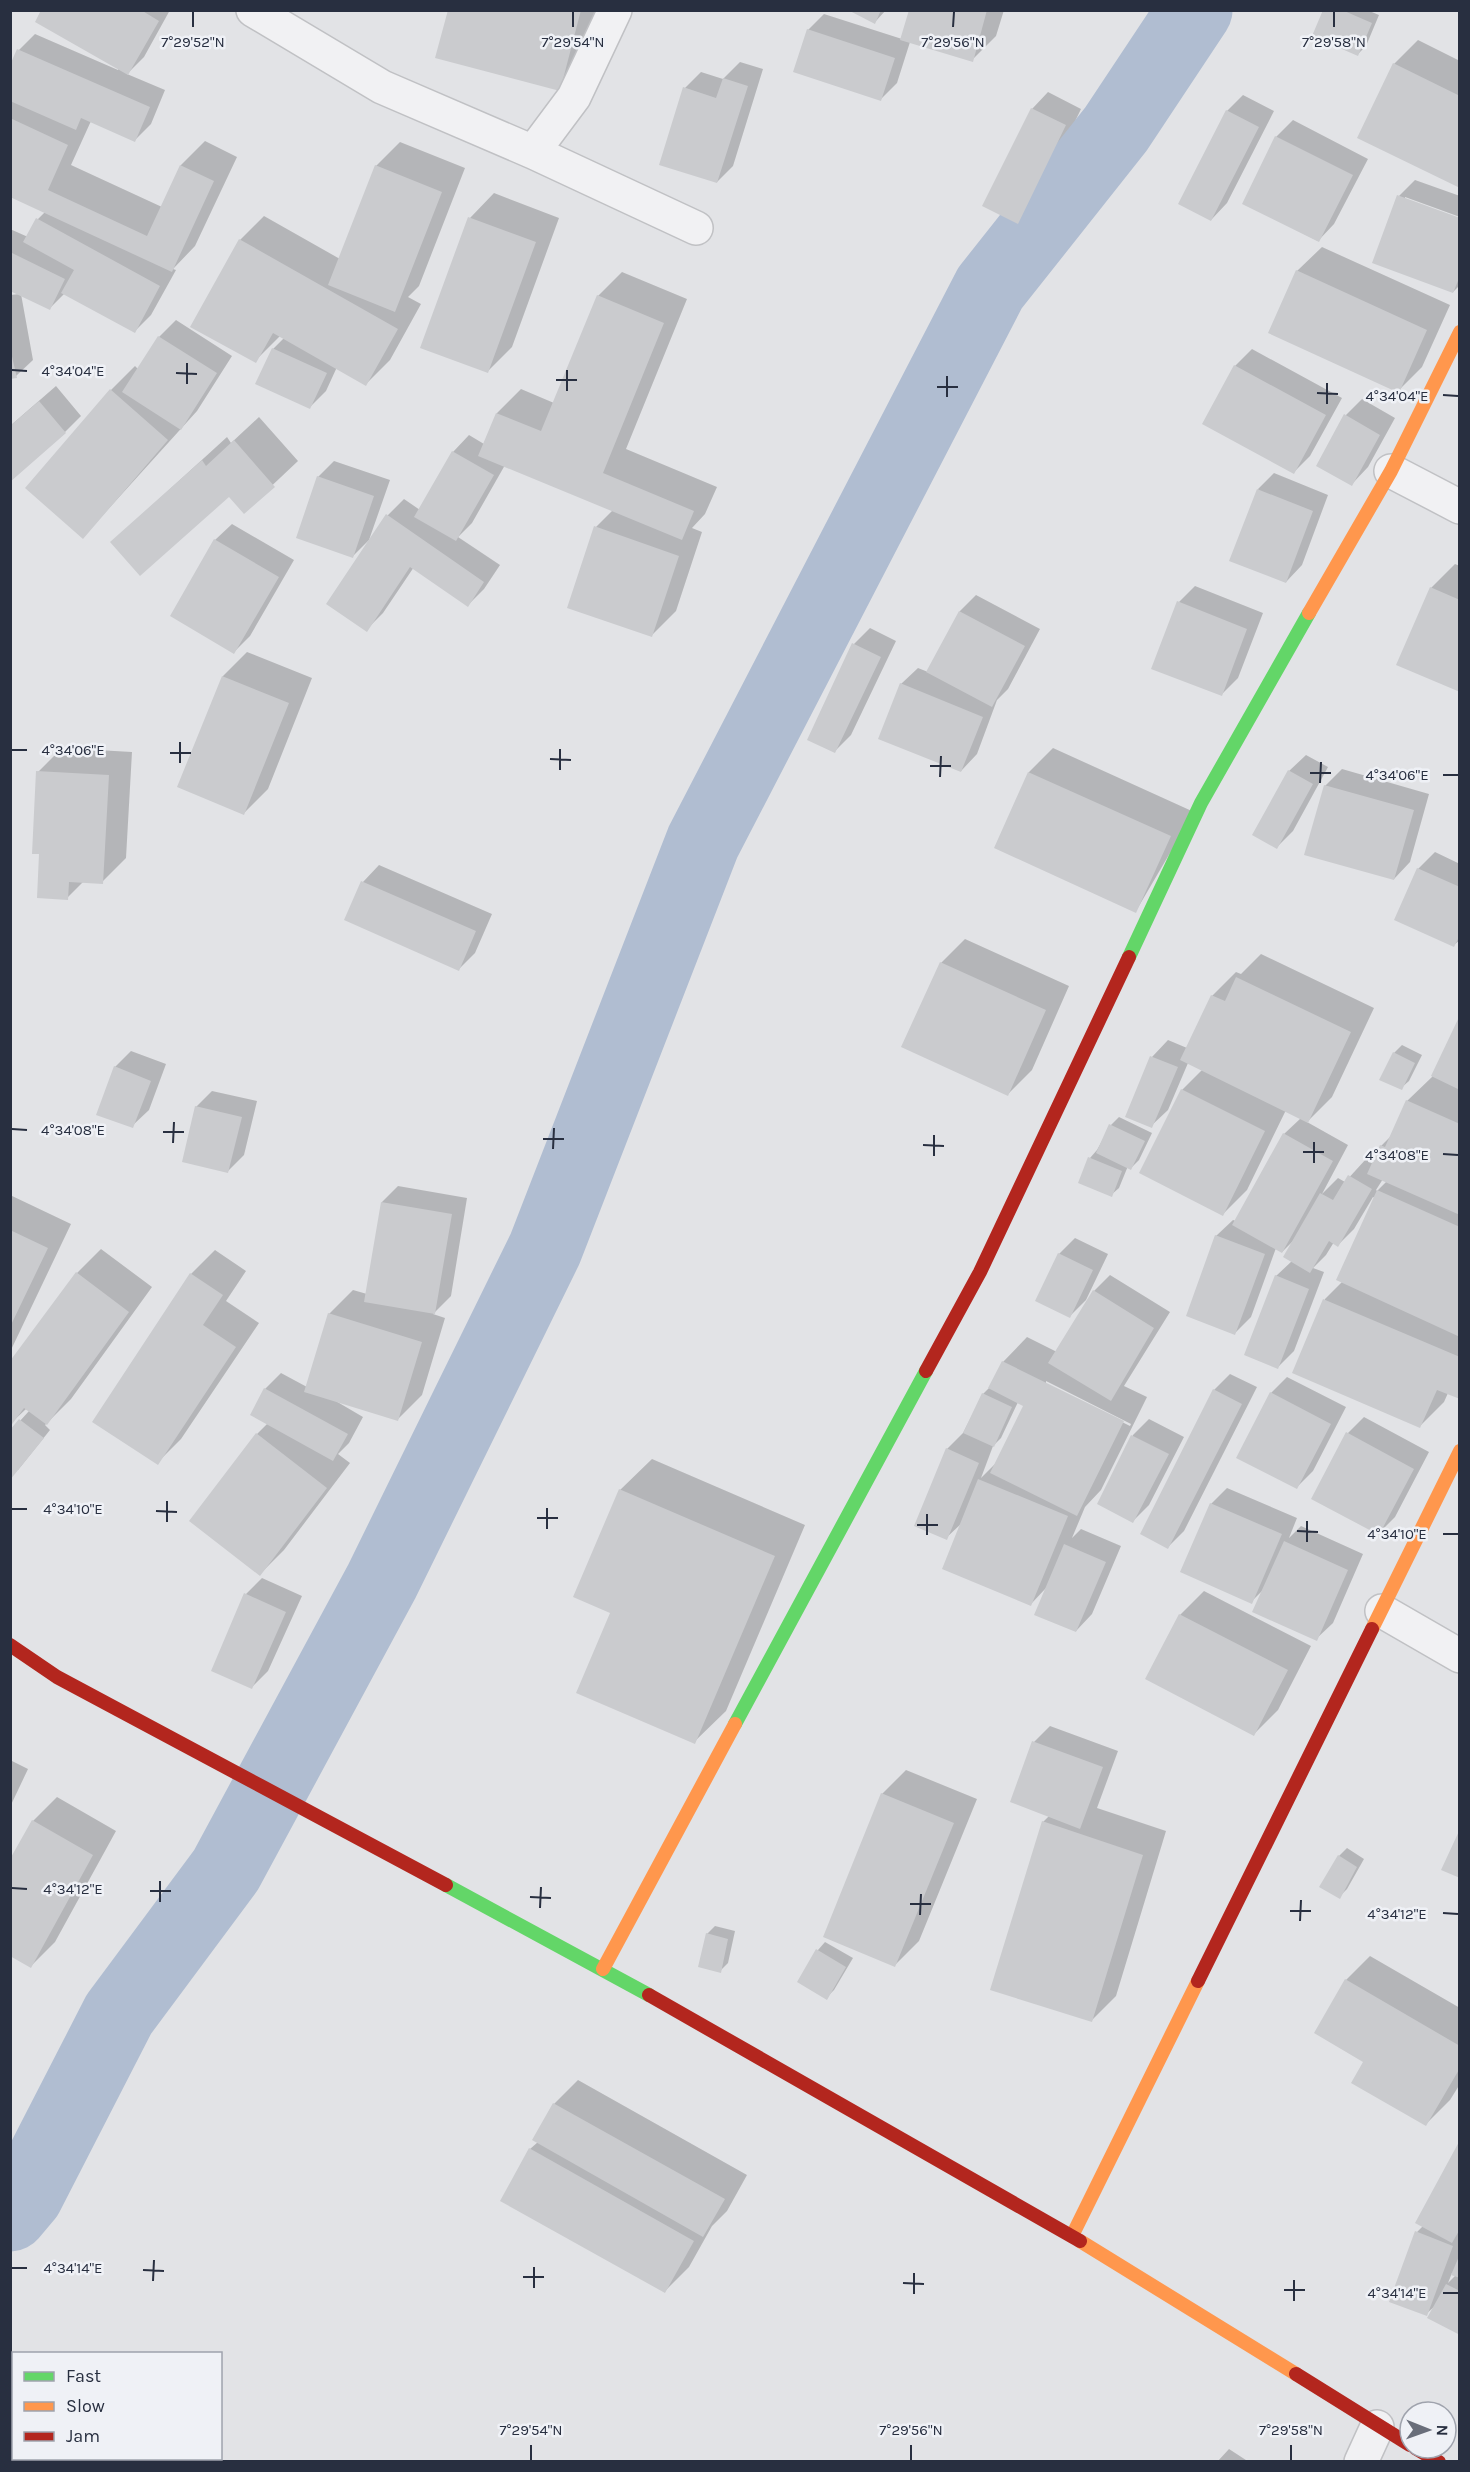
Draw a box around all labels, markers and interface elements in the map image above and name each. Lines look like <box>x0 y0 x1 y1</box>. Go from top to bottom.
text: 7°29'52"N <box>161 33 225 51</box>
text: 7°29'54"N <box>541 33 605 51</box>
text: 7°29'56"N <box>921 33 985 51</box>
text: 7°29'58"N <box>1302 33 1366 51</box>
text: 4°34'04"E <box>41 362 105 380</box>
text: 4°34'04"E <box>1365 387 1429 405</box>
text: 4°34'06"E <box>41 741 105 759</box>
text: 4°34'06"E <box>1365 766 1429 784</box>
text: 4°34'08"E <box>41 1121 105 1139</box>
text: 4°34'08"E <box>1365 1146 1429 1164</box>
text: 4°34'10"E <box>43 1500 103 1518</box>
text: 4°34'10"E <box>1367 1525 1427 1543</box>
text: 4°34'12"E <box>43 1880 103 1898</box>
text: 4°34'12"E <box>1367 1905 1427 1923</box>
text: 4°34'14"E <box>43 2259 103 2277</box>
text: 4°34'14"E <box>1367 2284 1427 2302</box>
legend <box>12 2352 222 2460</box>
text: Fast <box>66 2365 101 2387</box>
text: Slow <box>66 2395 105 2417</box>
north arrow <box>1398 2400 1458 2460</box>
text: 7°29'54"N <box>499 2421 563 2439</box>
text: 7°29'56"N <box>879 2421 943 2439</box>
text: 7°29'58"N <box>1259 2421 1323 2439</box>
text: N <box>1433 2424 1452 2436</box>
text: Jam <box>66 2425 100 2447</box>

